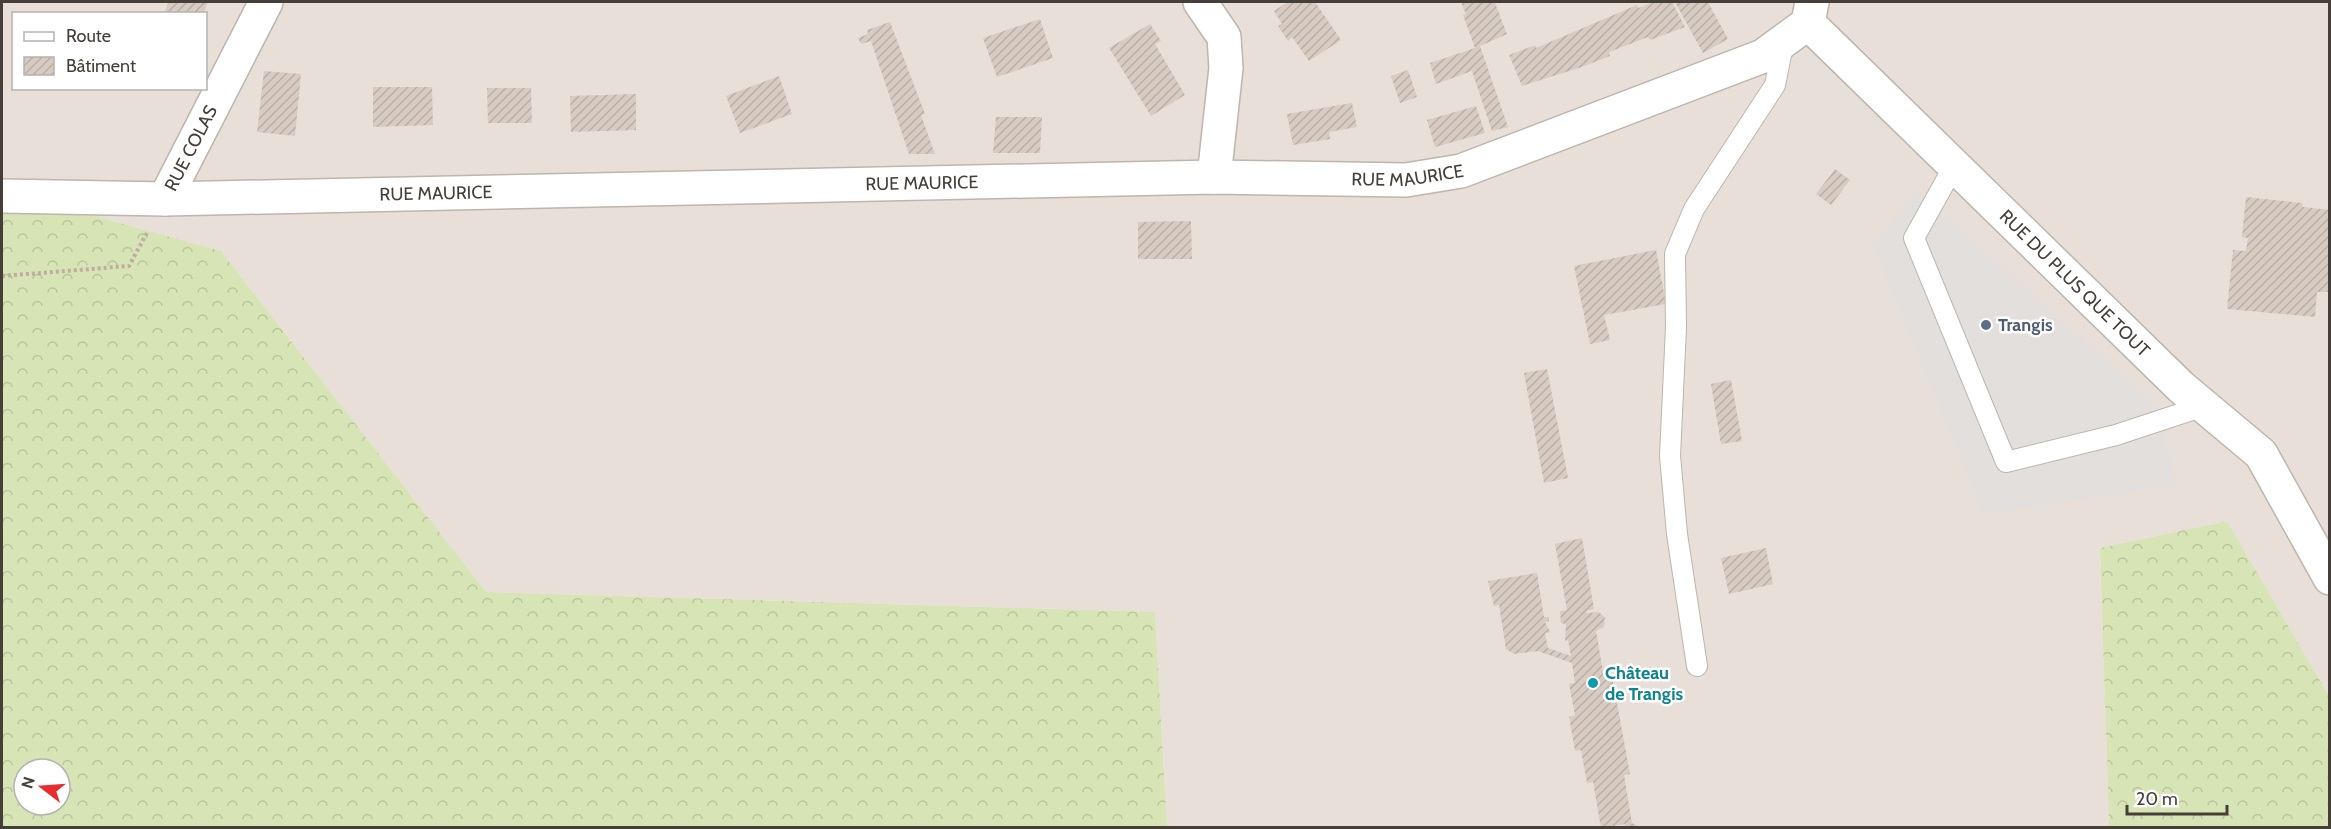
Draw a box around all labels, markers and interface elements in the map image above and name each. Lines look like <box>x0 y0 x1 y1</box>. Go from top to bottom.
legend <box>12 12 207 90</box>
text: Route <box>66 25 111 47</box>
text: Bâtiment <box>66 55 136 77</box>
street label: RUE COLAS <box>160 102 222 195</box>
street label: RUE MAURICE <box>1351 160 1465 191</box>
street label: RUE MAURICE <box>865 171 979 195</box>
street label: RUE MAURICE <box>379 181 493 206</box>
street label: RUE DU PLUS QUE TOUT <box>1995 205 2155 362</box>
place label: Trangis <box>1998 314 2053 336</box>
marker: Trangis <box>1979 318 1993 332</box>
place label: Château de Trangis <box>1605 662 1684 705</box>
marker: Château de Trangis <box>1586 676 1600 690</box>
north arrow <box>12 757 72 817</box>
text: N <box>17 775 39 791</box>
scale bar <box>2127 778 2228 816</box>
text: 20 m <box>2136 788 2178 810</box>

